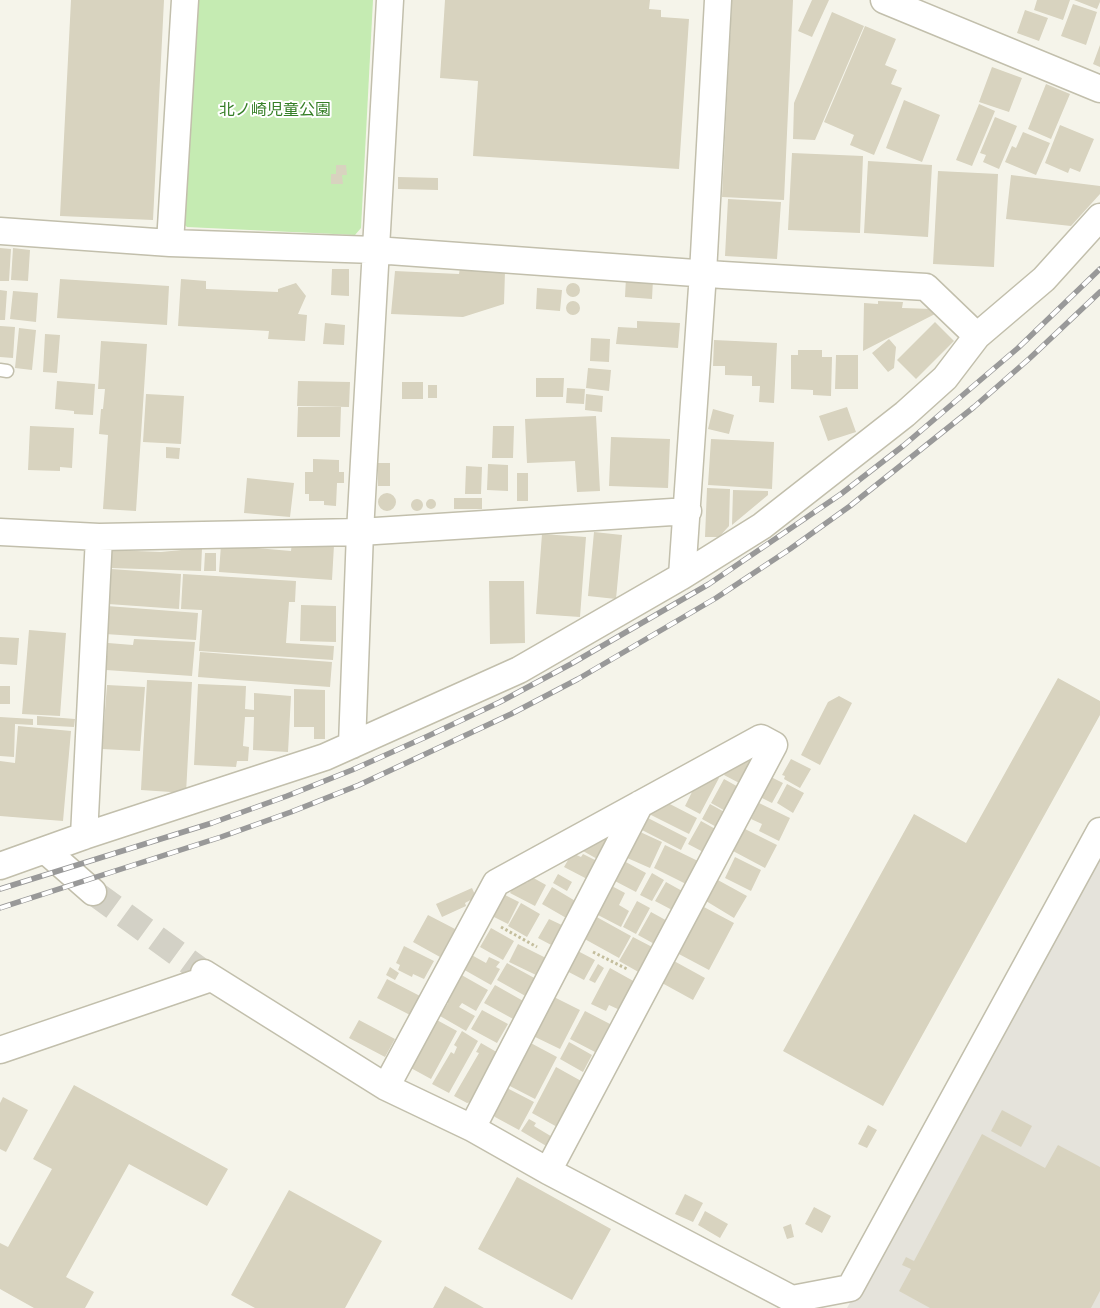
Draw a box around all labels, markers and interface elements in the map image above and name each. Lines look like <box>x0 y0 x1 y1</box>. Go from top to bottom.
park label: 北ノ崎児童公園 <box>219 100 331 120</box>

